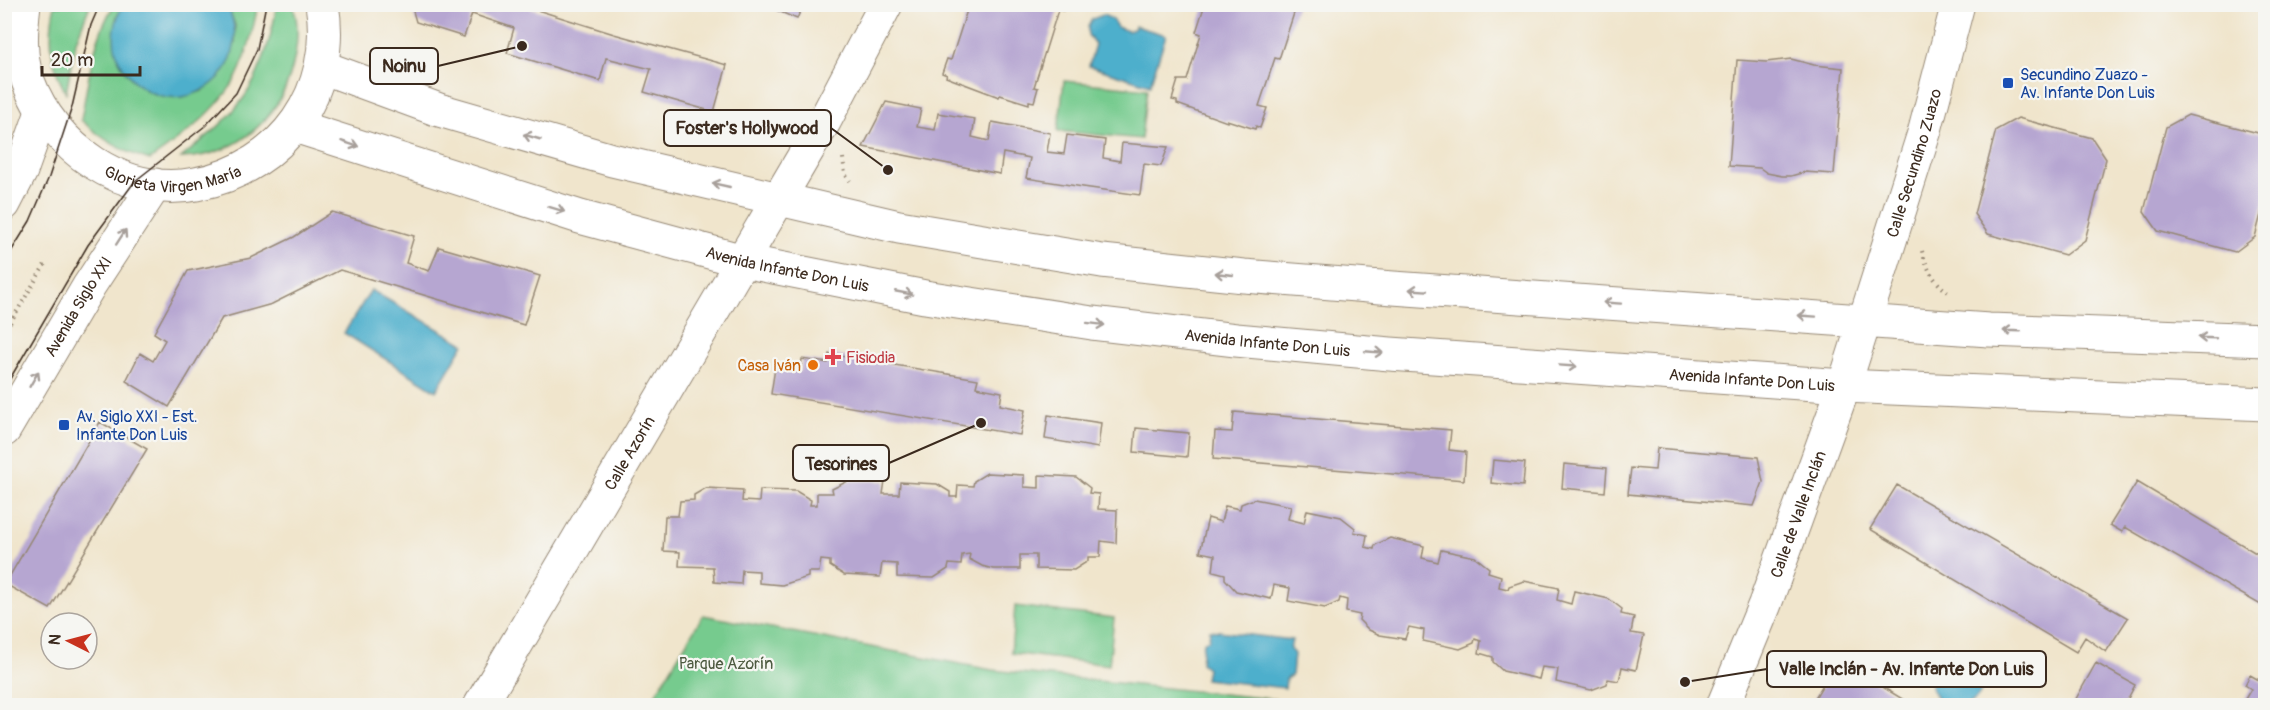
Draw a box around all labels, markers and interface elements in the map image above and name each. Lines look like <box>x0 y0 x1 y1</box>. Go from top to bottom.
scale bar <box>42 39 140 77</box>
callout: Noinu <box>370 48 438 84</box>
text: 20 m <box>51 49 93 72</box>
text: Noinu <box>382 55 426 78</box>
place label: Secundino Zuazo - Av. Infante Don Luis <box>2020 65 2155 103</box>
marker: Secundino Zuazo - Av. Infante Don Luis <box>2001 76 2015 90</box>
street label: Calle Secundino Zuazo <box>1883 86 1946 240</box>
callout: Foster's Hollywood <box>664 110 831 146</box>
text: Foster's Hollywood <box>675 117 819 140</box>
one-way arrow <box>523 131 542 142</box>
one-way arrow <box>340 140 359 151</box>
street label: Glorieta Virgen María <box>103 156 243 176</box>
text: Glorieta Virgen María <box>101 161 245 197</box>
one-way arrow <box>712 179 731 191</box>
one-way arrow <box>546 205 565 216</box>
one-way arrow <box>115 228 128 245</box>
street label: Avenida Infante Don Luis <box>703 242 870 297</box>
street label: Avenida Siglo XXI <box>41 253 117 361</box>
one-way arrow <box>1214 268 1234 279</box>
one-way arrow <box>1408 284 1428 295</box>
one-way arrow <box>894 287 913 299</box>
one-way arrow <box>1603 298 1623 309</box>
one-way arrow <box>1798 311 1817 322</box>
one-way arrow <box>1086 318 1105 329</box>
street label: Avenida Infante Don Luis <box>1183 325 1351 361</box>
one-way arrow <box>2003 326 2023 337</box>
one-way arrow <box>2198 332 2218 344</box>
one-way arrow <box>1363 347 1383 358</box>
marker: Fisiodia <box>824 348 842 366</box>
place label: Fisiodia <box>846 348 895 368</box>
place label: Casa Iván <box>737 356 801 376</box>
marker: Casa Iván <box>806 358 820 372</box>
one-way arrow <box>1558 361 1578 372</box>
street label: Avenida Infante Don Luis <box>1668 365 1835 396</box>
one-way arrow <box>28 371 40 388</box>
place label: Av. Siglo XXI - Est. Infante Don Luis <box>76 407 198 445</box>
street label: Calle Azorín <box>600 412 660 494</box>
marker: Av. Siglo XXI - Est. Infante Don Luis <box>57 418 71 432</box>
callout: Tesorines <box>793 445 889 481</box>
street label: Calle de Valle Inclán <box>1766 448 1831 581</box>
text: Tesorines <box>804 453 878 476</box>
north arrow <box>39 611 99 671</box>
text: N <box>45 633 66 646</box>
callout: Valle Inclán - Av. Infante Don Luis <box>1767 651 2046 687</box>
park label: Parque Azorín <box>679 654 773 674</box>
text: Valle Inclán - Av. Infante Don Luis <box>1779 658 2034 681</box>

